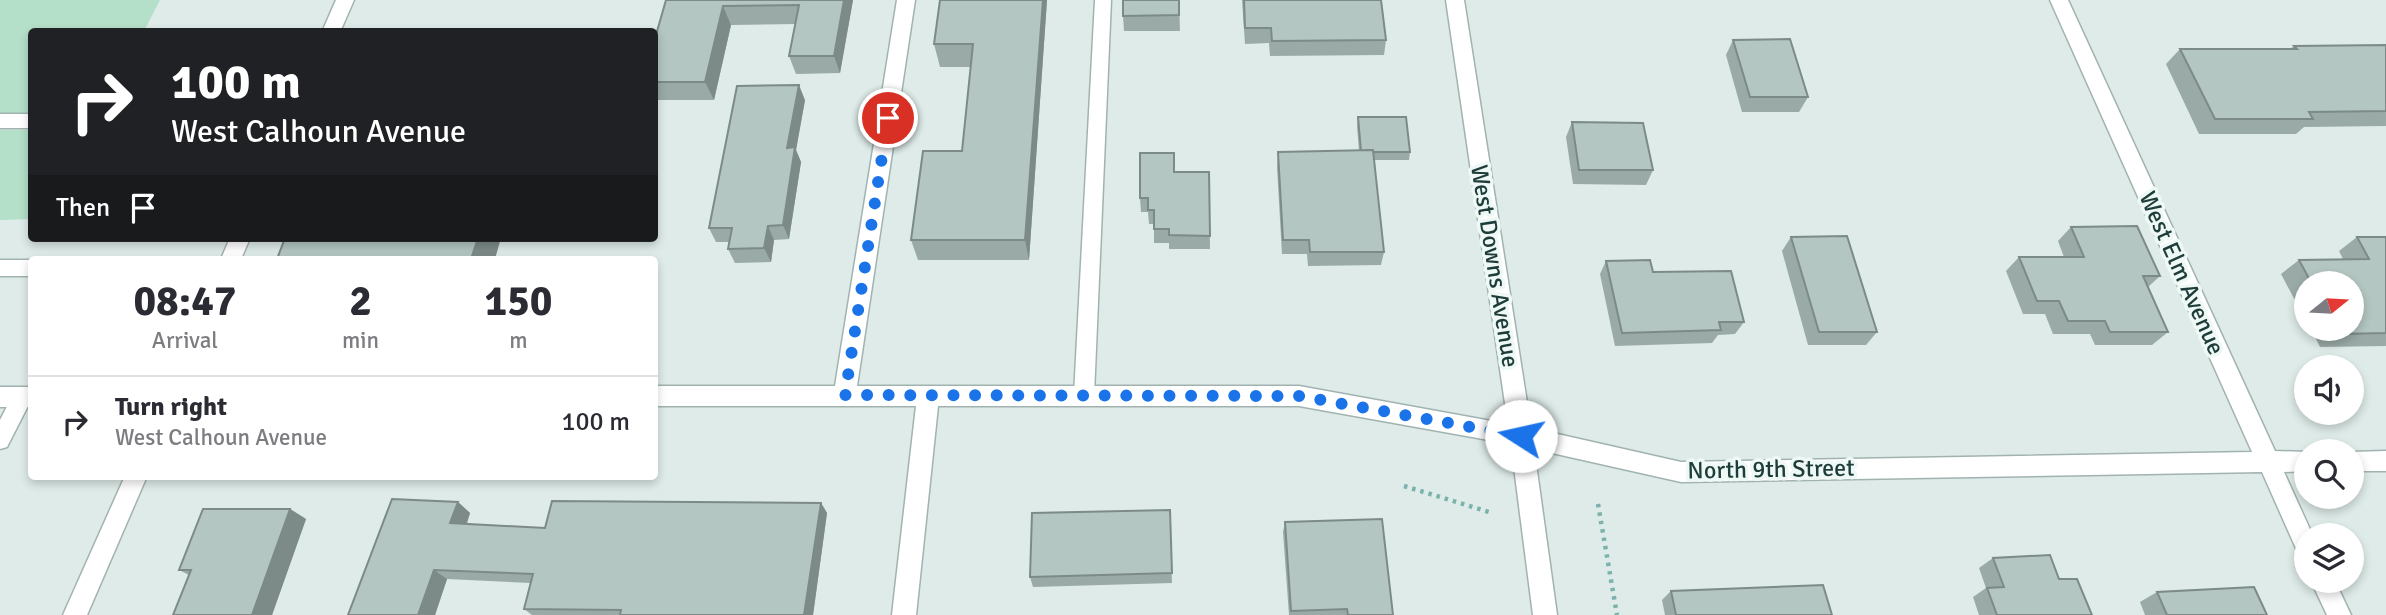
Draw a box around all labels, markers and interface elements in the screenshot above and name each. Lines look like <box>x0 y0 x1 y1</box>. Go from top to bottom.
text: 100 m <box>171 52 301 112</box>
icon: right <box>56 56 147 147</box>
pin <box>858 88 918 148</box>
icon: arrive <box>869 99 907 137</box>
text: West Calhoun Avenue <box>171 112 466 151</box>
street label: West Downs Avenue <box>1464 163 1526 369</box>
street label: West Elm Avenue <box>2133 187 2231 359</box>
icon: arrive <box>124 189 162 227</box>
text: Then <box>56 192 110 224</box>
north arrow <box>2294 271 2364 341</box>
map controls <box>2294 271 2364 593</box>
text: 08:47 <box>133 276 237 327</box>
text: 2 <box>349 276 372 327</box>
text: 150 <box>484 276 553 327</box>
text: Arrival <box>152 326 218 355</box>
text: min <box>342 326 379 355</box>
text: m <box>509 326 528 355</box>
button: sound <box>2294 355 2364 425</box>
text: Turn right <box>115 391 227 423</box>
position arrow <box>1484 399 1558 473</box>
icon: right <box>56 403 94 441</box>
text: 100 m <box>561 406 630 438</box>
text: West Calhoun Avenue <box>115 423 327 452</box>
button: search <box>2294 439 2364 509</box>
street label: North 9th Street <box>1687 453 1855 485</box>
button: layers <box>2294 523 2364 593</box>

